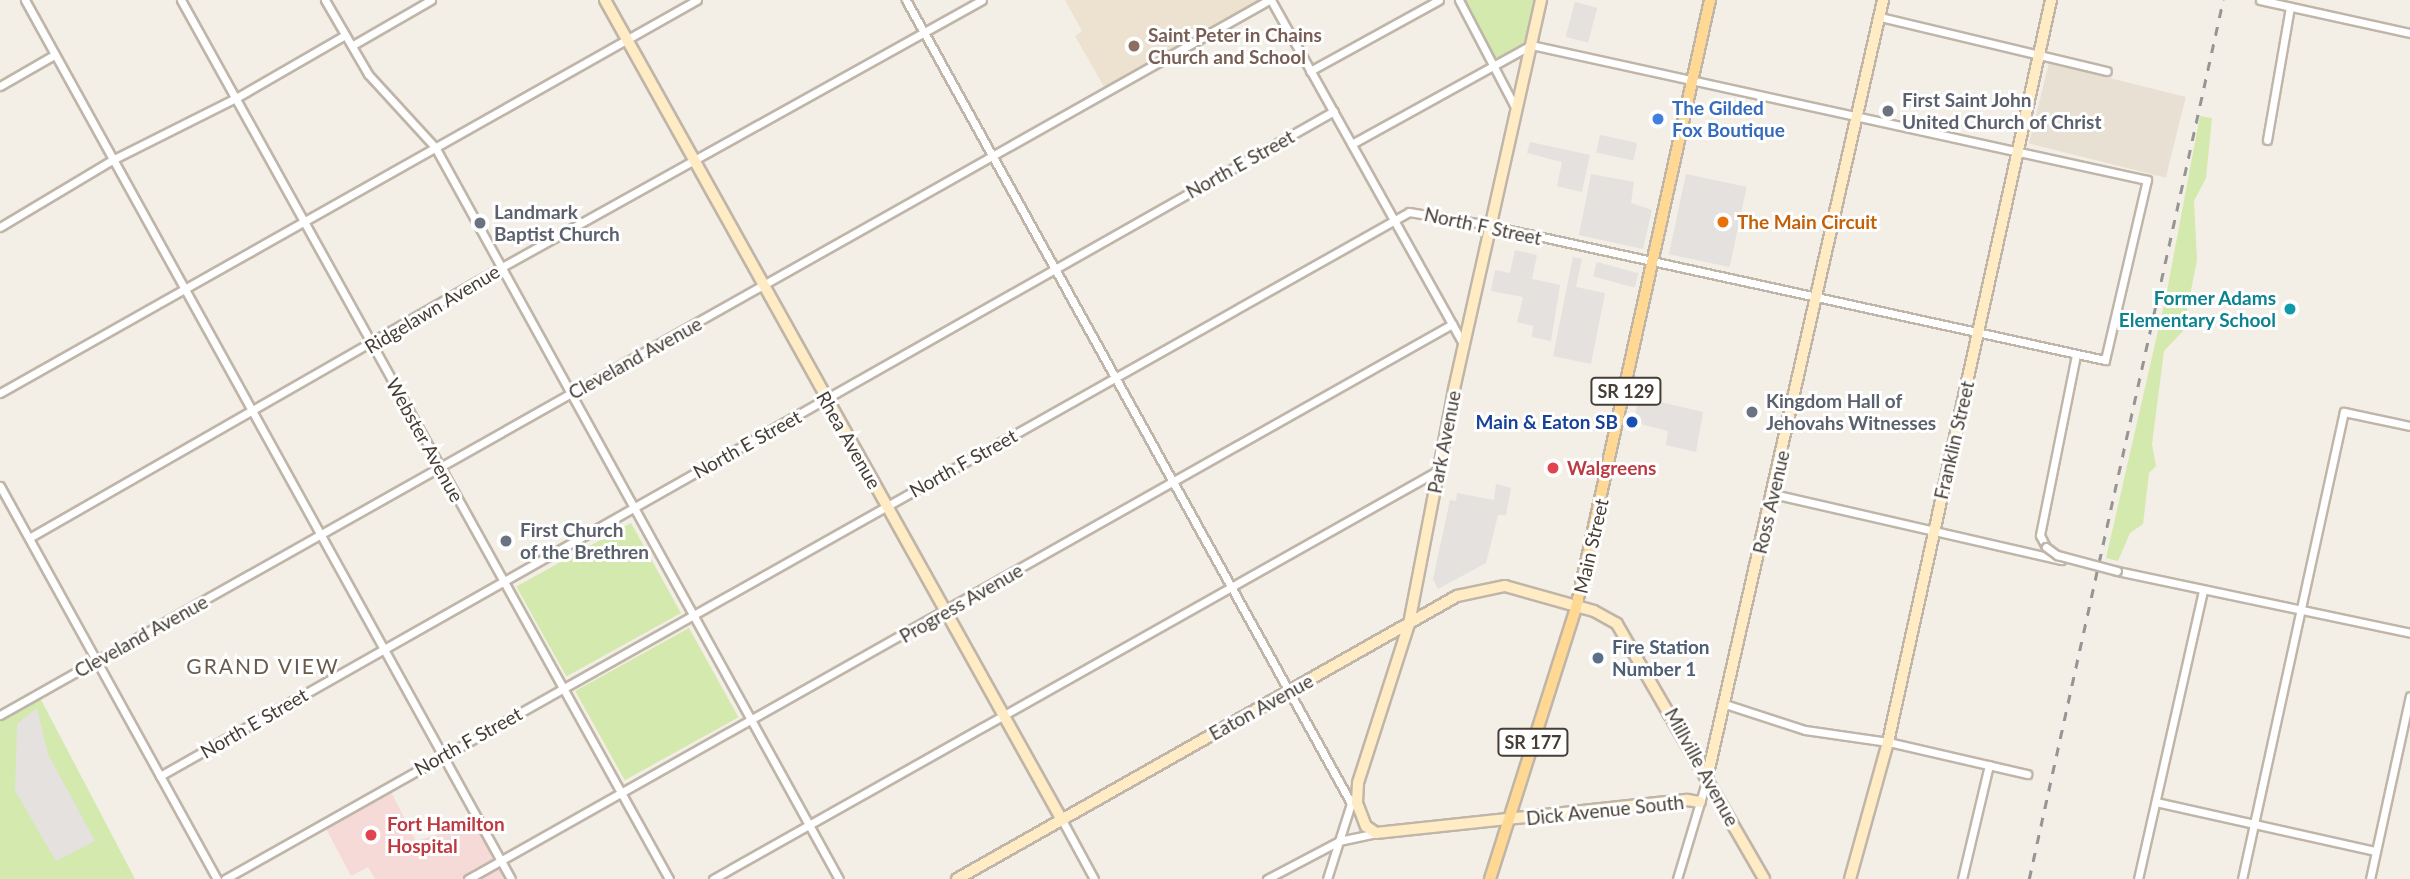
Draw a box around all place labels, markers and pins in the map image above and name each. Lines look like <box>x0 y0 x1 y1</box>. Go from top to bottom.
place label: Saint Peter in Chains Church and School <box>1148 24 1322 68</box>
marker: Saint Peter in Chains Church and School <box>1126 38 1142 54</box>
place label: First Saint John United Church of Christ <box>1902 89 2102 133</box>
place label: The Gilded Fox Boutique <box>1672 97 1785 141</box>
marker: First Saint John United Church of Christ <box>1880 103 1896 119</box>
marker: The Gilded Fox Boutique <box>1650 111 1666 127</box>
place label: Landmark Baptist Church <box>494 201 620 245</box>
place label: The Main Circuit <box>1737 211 1877 233</box>
marker: The Main Circuit <box>1715 214 1731 230</box>
marker: Landmark Baptist Church <box>472 215 488 231</box>
place label: Former Adams Elementary School <box>2118 287 2276 331</box>
marker: Former Adams Elementary School <box>2282 301 2298 317</box>
place label: Kingdom Hall of Jehovahs Witnesses <box>1766 390 1936 434</box>
marker: Kingdom Hall of Jehovahs Witnesses <box>1744 404 1760 420</box>
place label: Main & Eaton SB <box>1476 411 1618 433</box>
marker: Main & Eaton SB <box>1624 414 1640 430</box>
place label: Walgreens <box>1567 457 1656 479</box>
marker: Walgreens <box>1545 460 1561 476</box>
place label: First Church of the Brethren <box>520 519 649 563</box>
marker: First Church of the Brethren <box>498 533 514 549</box>
place label: Fire Station Number 1 <box>1612 636 1710 680</box>
marker: Fire Station Number 1 <box>1590 650 1606 666</box>
place label: Fort Hamilton Hospital <box>387 813 505 857</box>
marker: Fort Hamilton Hospital <box>361 825 381 845</box>

